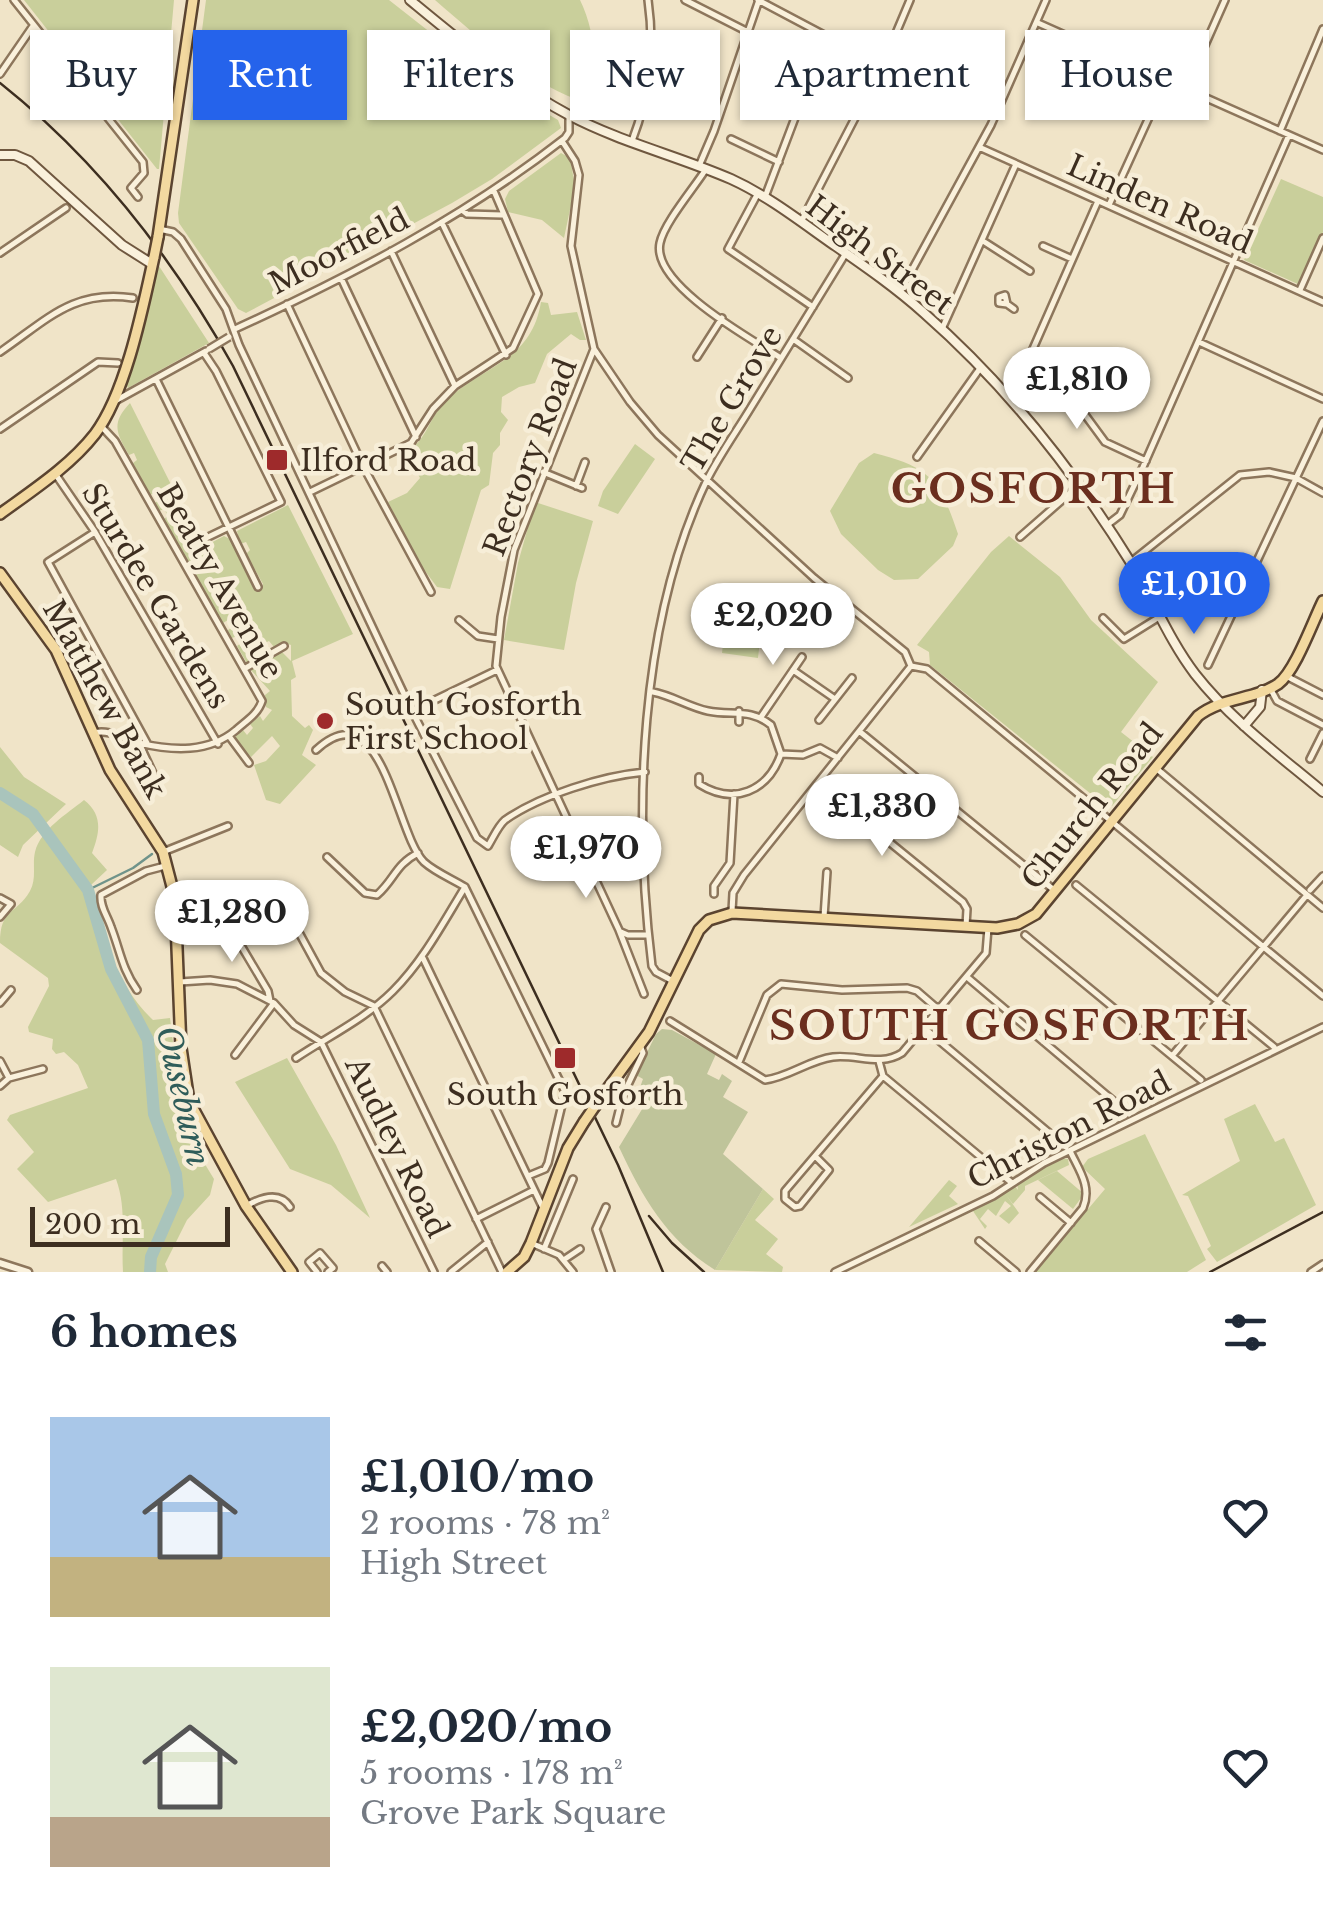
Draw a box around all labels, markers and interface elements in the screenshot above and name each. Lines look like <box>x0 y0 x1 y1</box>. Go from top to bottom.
chip: Buy <box>30 30 173 120</box>
chip: Rent <box>193 30 347 120</box>
chip: Filters <box>367 30 550 120</box>
chip: New <box>570 30 720 120</box>
chip: Apartment <box>740 30 1005 120</box>
chip: House <box>1025 30 1209 120</box>
street label: Linden Road <box>1061 147 1259 261</box>
street label: High Street <box>799 187 962 323</box>
street label: Moorfield <box>263 200 415 302</box>
street label: The Grove <box>674 319 790 479</box>
pin: £1,810 <box>996 347 1158 432</box>
street label: Rectory Road <box>475 353 585 561</box>
text: £1,810 <box>1025 359 1129 399</box>
place label: Ilford Road <box>300 442 477 479</box>
marker: Ilford Road <box>264 447 290 473</box>
district label: GOSFORTH <box>891 464 1177 514</box>
street label: Sturdee Gardens <box>74 477 238 715</box>
street label: Beatty Avenue <box>149 477 291 685</box>
pin: £1,010 <box>1113 552 1275 637</box>
text: £1,010 <box>1141 564 1247 604</box>
pin: £2,020 <box>692 583 854 668</box>
street label: Matthew Bank <box>35 593 175 805</box>
text: £2,020 <box>713 595 833 635</box>
place label: South Gosforth First School <box>345 686 582 757</box>
marker: South Gosforth First School <box>314 710 336 732</box>
street label: Church Road <box>1013 715 1171 897</box>
pin: £1,330 <box>801 774 963 859</box>
text: £1,330 <box>827 786 937 826</box>
pin: £1,970 <box>505 816 667 901</box>
text: £1,970 <box>532 828 640 868</box>
pin: £1,280 <box>151 880 313 965</box>
text: £1,280 <box>177 892 287 932</box>
district label: SOUTH GOSFORTH <box>769 1001 1251 1051</box>
water label: Ouseburn <box>147 1022 219 1170</box>
marker: South Gosforth <box>552 1045 578 1071</box>
street label: Audley Road <box>337 1050 457 1243</box>
street label: Christon Road <box>961 1063 1177 1197</box>
place label: South Gosforth <box>447 1076 683 1113</box>
scale bar <box>30 1202 230 1246</box>
text: 200 m <box>45 1207 140 1242</box>
icon: filters <box>1218 1305 1273 1360</box>
text: 6 homes <box>50 1306 238 1358</box>
text: £1,010/mo <box>360 1451 594 1503</box>
icon: home <box>130 1457 250 1577</box>
icon: heart <box>1218 1490 1273 1545</box>
text: 2 rooms · 78 m² <box>360 1503 610 1543</box>
text: High Street <box>360 1543 547 1583</box>
text: £2,020/mo <box>360 1701 612 1753</box>
icon: home <box>130 1707 250 1827</box>
icon: heart <box>1218 1740 1273 1795</box>
text: 5 rooms · 178 m² <box>360 1753 623 1793</box>
text: Grove Park Square <box>360 1793 666 1833</box>

